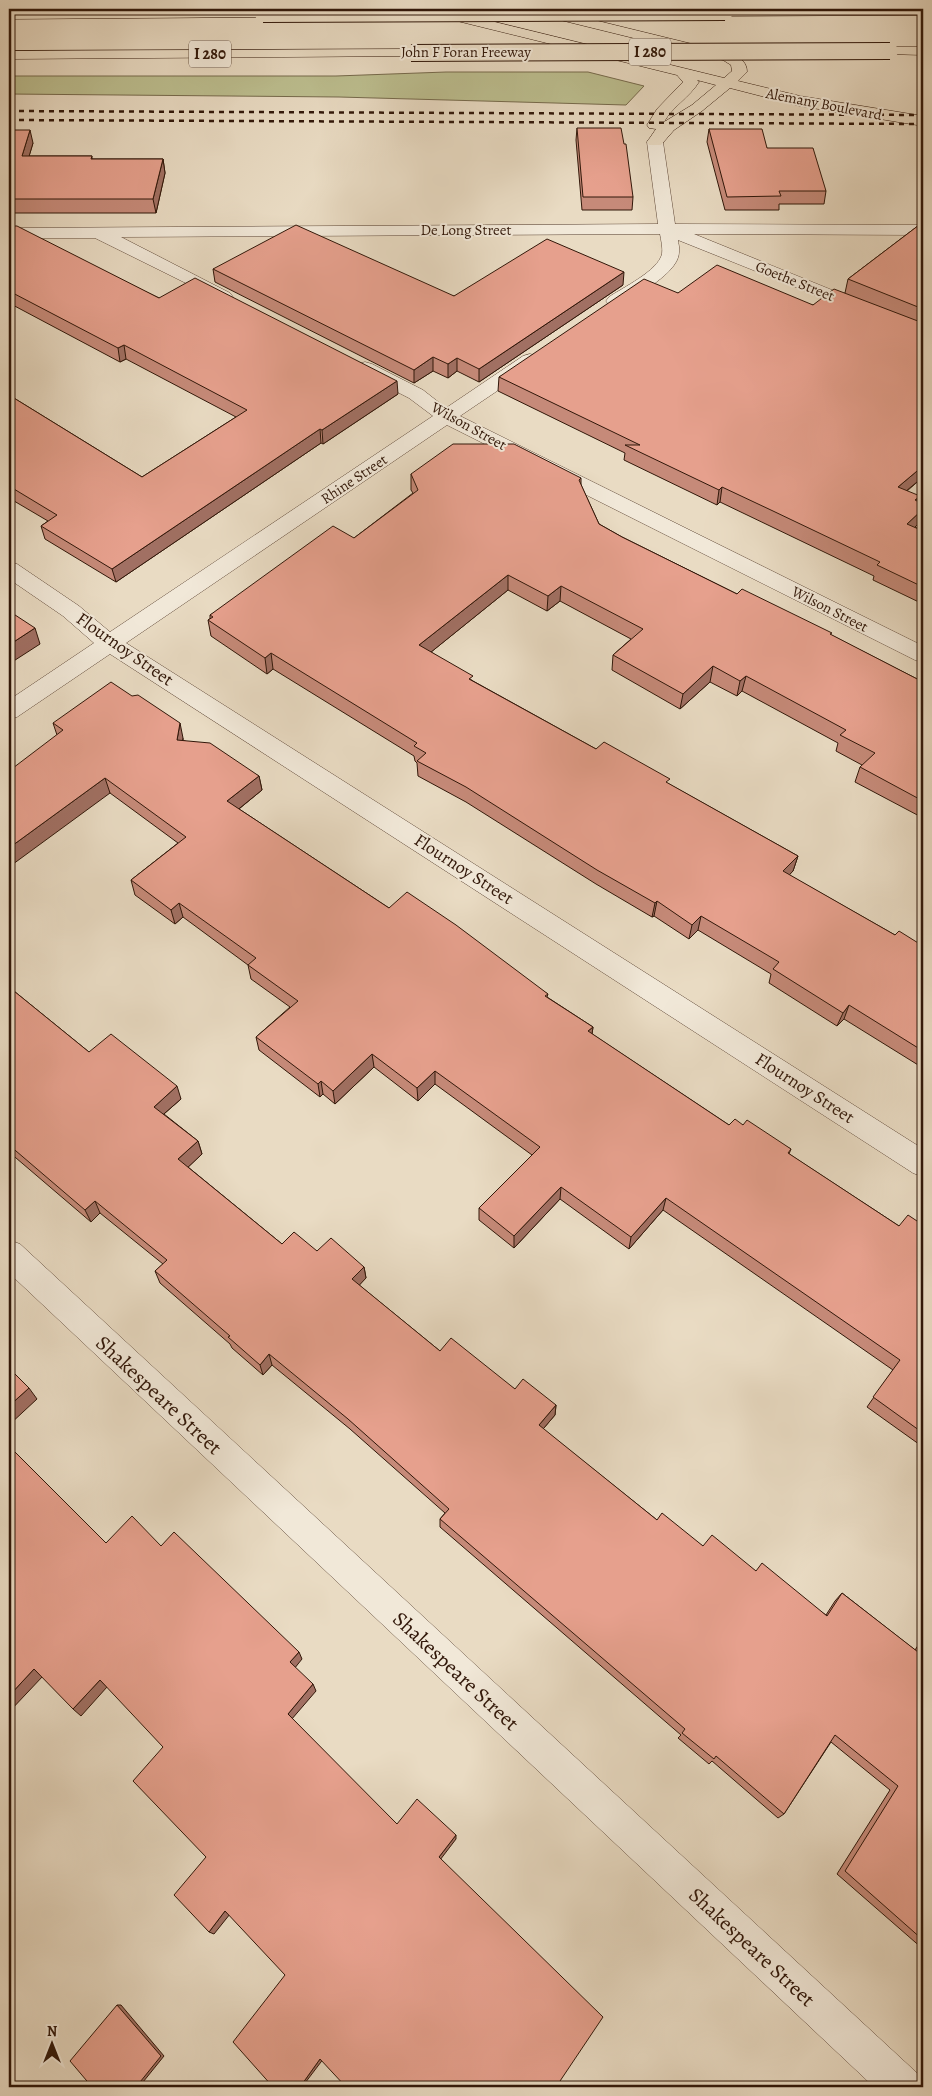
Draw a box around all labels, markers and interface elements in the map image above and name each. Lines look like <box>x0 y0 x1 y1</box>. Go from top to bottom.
road number: I 280 <box>629 38 671 66</box>
road number: I 280 <box>189 41 231 68</box>
street label: John F Foran Freeway <box>401 42 531 62</box>
street label: Alemany Boulevard <box>763 83 885 125</box>
street label: De Long Street <box>421 220 511 240</box>
street label: Goethe Street <box>753 256 837 306</box>
street label: Wilson Street <box>427 397 510 455</box>
street label: Rhine Street <box>317 449 391 509</box>
street label: Wilson Street <box>788 581 871 637</box>
street label: Flournoy Street <box>72 607 178 691</box>
street label: Flournoy Street <box>410 828 518 910</box>
street label: Flournoy Street <box>751 1047 859 1129</box>
street label: Shakespeare Street <box>90 1329 228 1461</box>
street label: Shakespeare Street <box>387 1605 525 1737</box>
street label: Shakespeare Street <box>683 1881 821 2013</box>
north arrow <box>28 2018 78 2068</box>
text: N <box>47 2022 57 2041</box>

